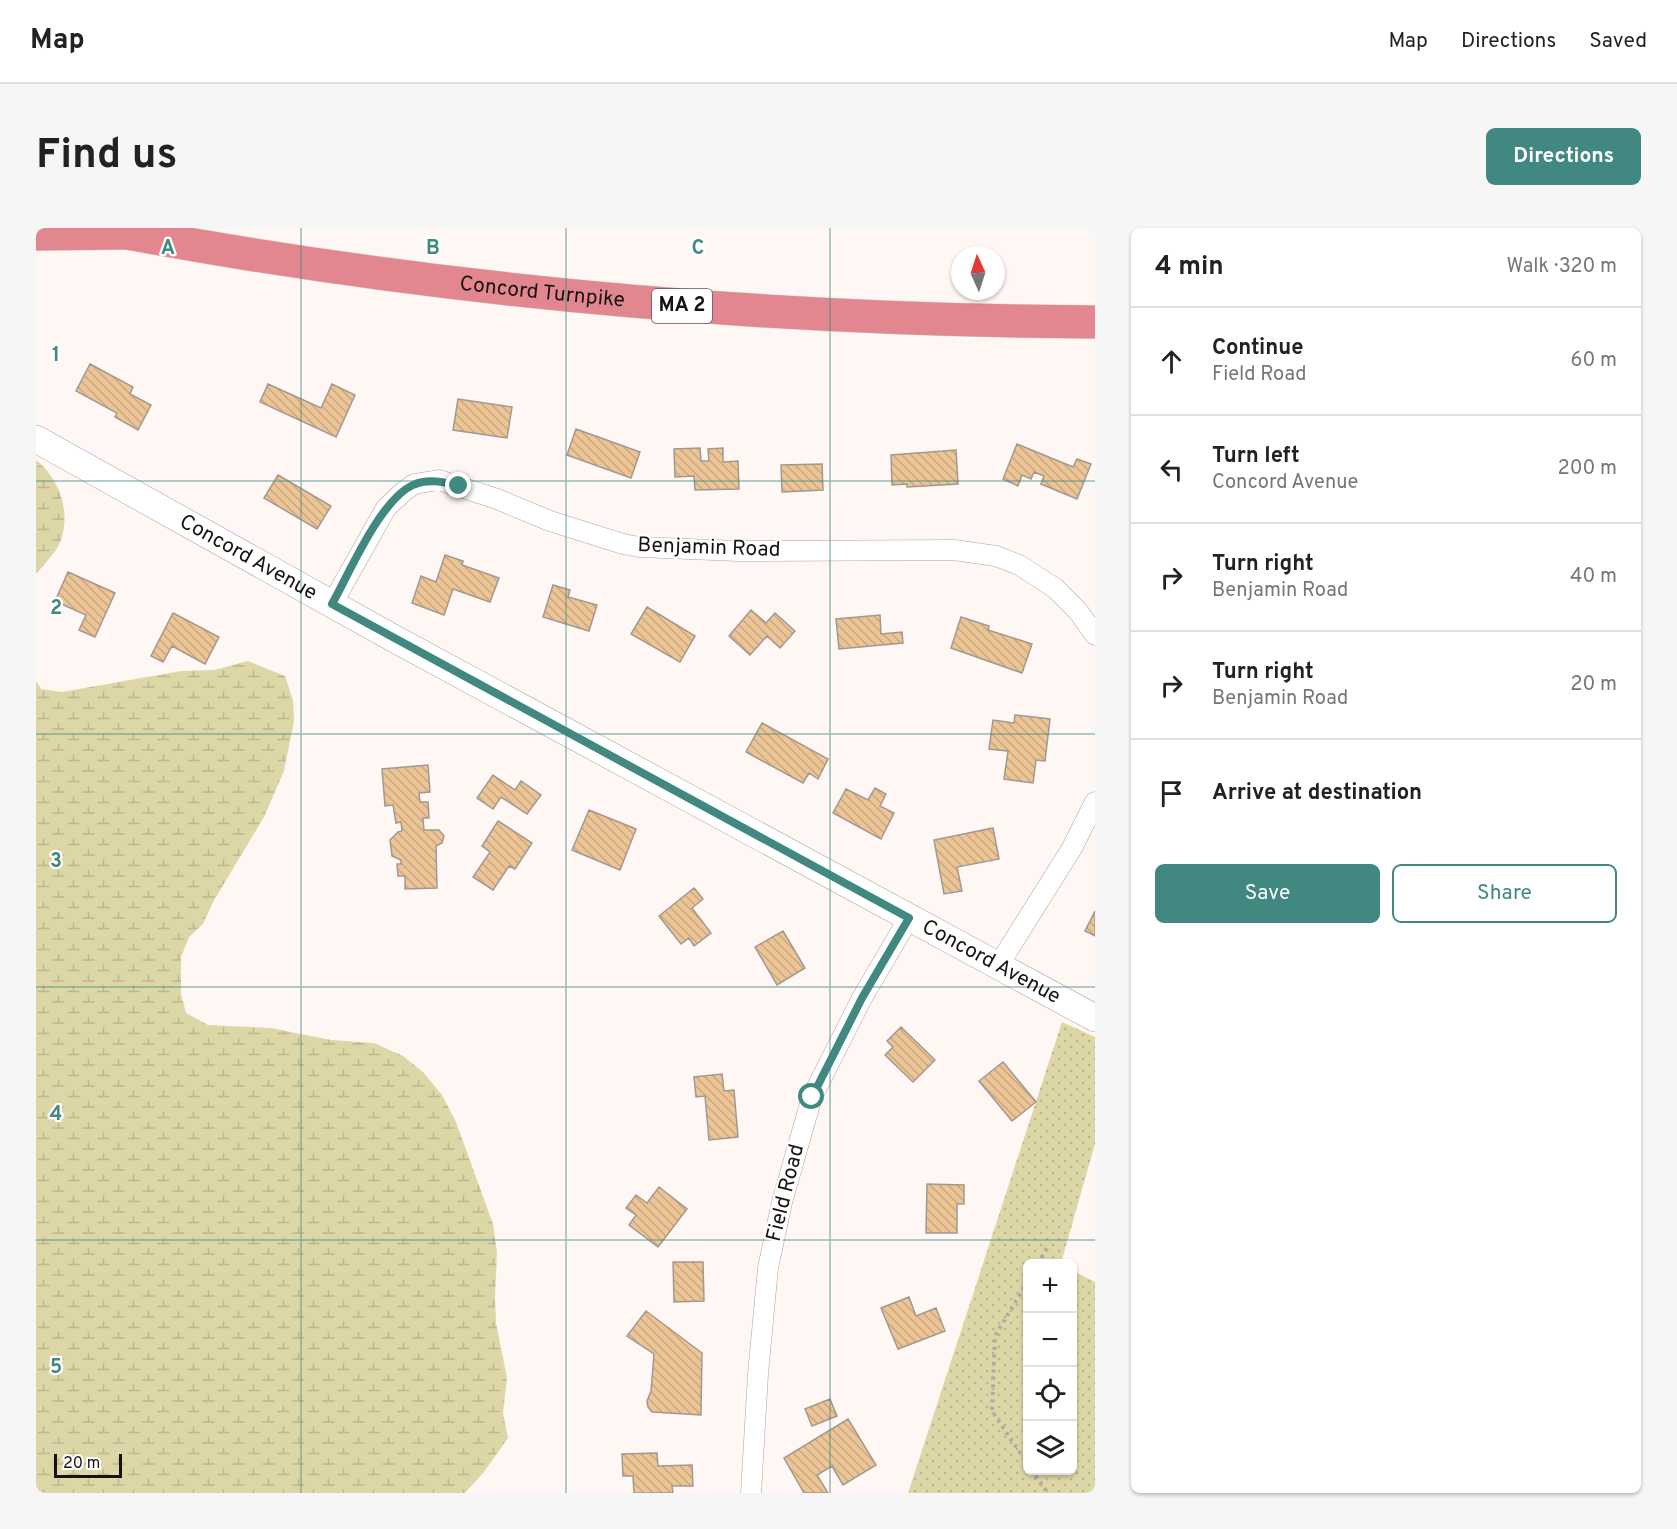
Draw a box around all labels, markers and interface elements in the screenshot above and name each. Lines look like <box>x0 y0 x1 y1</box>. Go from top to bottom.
text: Map <box>30 23 85 59</box>
text: Map <box>1388 28 1428 55</box>
text: Directions <box>1461 28 1556 55</box>
text: Saved <box>1589 28 1647 55</box>
button: Directions <box>1486 128 1641 185</box>
text: Find us <box>36 130 177 183</box>
text: A <box>161 236 175 262</box>
text: B <box>426 236 440 262</box>
text: C <box>692 236 704 262</box>
north arrow <box>951 246 1005 300</box>
text: 4 min <box>1155 251 1224 284</box>
text: Walk · 320 m <box>1507 254 1617 280</box>
street label: Concord Turnpike <box>458 270 626 314</box>
road number: MA 2 <box>652 289 712 323</box>
text: Continue <box>1212 335 1303 362</box>
text: 1 <box>52 343 60 369</box>
icon: ahead <box>1155 345 1188 378</box>
text: 60 m <box>1571 348 1617 374</box>
text: Field Road <box>1212 362 1307 388</box>
text: Turn left <box>1212 443 1300 470</box>
icon: left <box>1155 453 1188 486</box>
text: 200 m <box>1558 456 1617 482</box>
text: Concord Avenue <box>1212 470 1358 496</box>
route end <box>445 472 471 498</box>
street label: Concord Avenue <box>175 508 322 606</box>
street label: Benjamin Road <box>637 532 781 564</box>
text: Turn right <box>1212 551 1314 578</box>
icon: right <box>1155 561 1188 594</box>
text: 40 m <box>1570 564 1617 590</box>
text: Benjamin Road <box>1212 578 1348 604</box>
text: 2 <box>50 596 62 622</box>
text: Turn right <box>1212 659 1314 686</box>
icon: right <box>1155 669 1188 702</box>
text: 20 m <box>1570 672 1617 698</box>
text: Benjamin Road <box>1212 686 1348 712</box>
icon: arrive <box>1155 777 1188 810</box>
text: Arrive at destination <box>1212 780 1422 807</box>
text: 3 <box>50 849 62 875</box>
button: Save <box>1155 864 1380 923</box>
button: Share <box>1392 864 1617 923</box>
street label: Concord Avenue <box>917 913 1065 1010</box>
route start <box>798 1083 824 1109</box>
text: 4 <box>50 1102 62 1128</box>
street label: Field Road <box>761 1142 811 1244</box>
map controls <box>1023 1259 1077 1475</box>
button: + <box>1023 1259 1077 1313</box>
button: − <box>1023 1313 1077 1367</box>
text: 5 <box>50 1355 62 1381</box>
button: locate <box>1023 1367 1077 1421</box>
button: layers <box>1023 1421 1077 1475</box>
scale bar <box>54 1451 122 1478</box>
text: 20 m <box>63 1454 100 1474</box>

